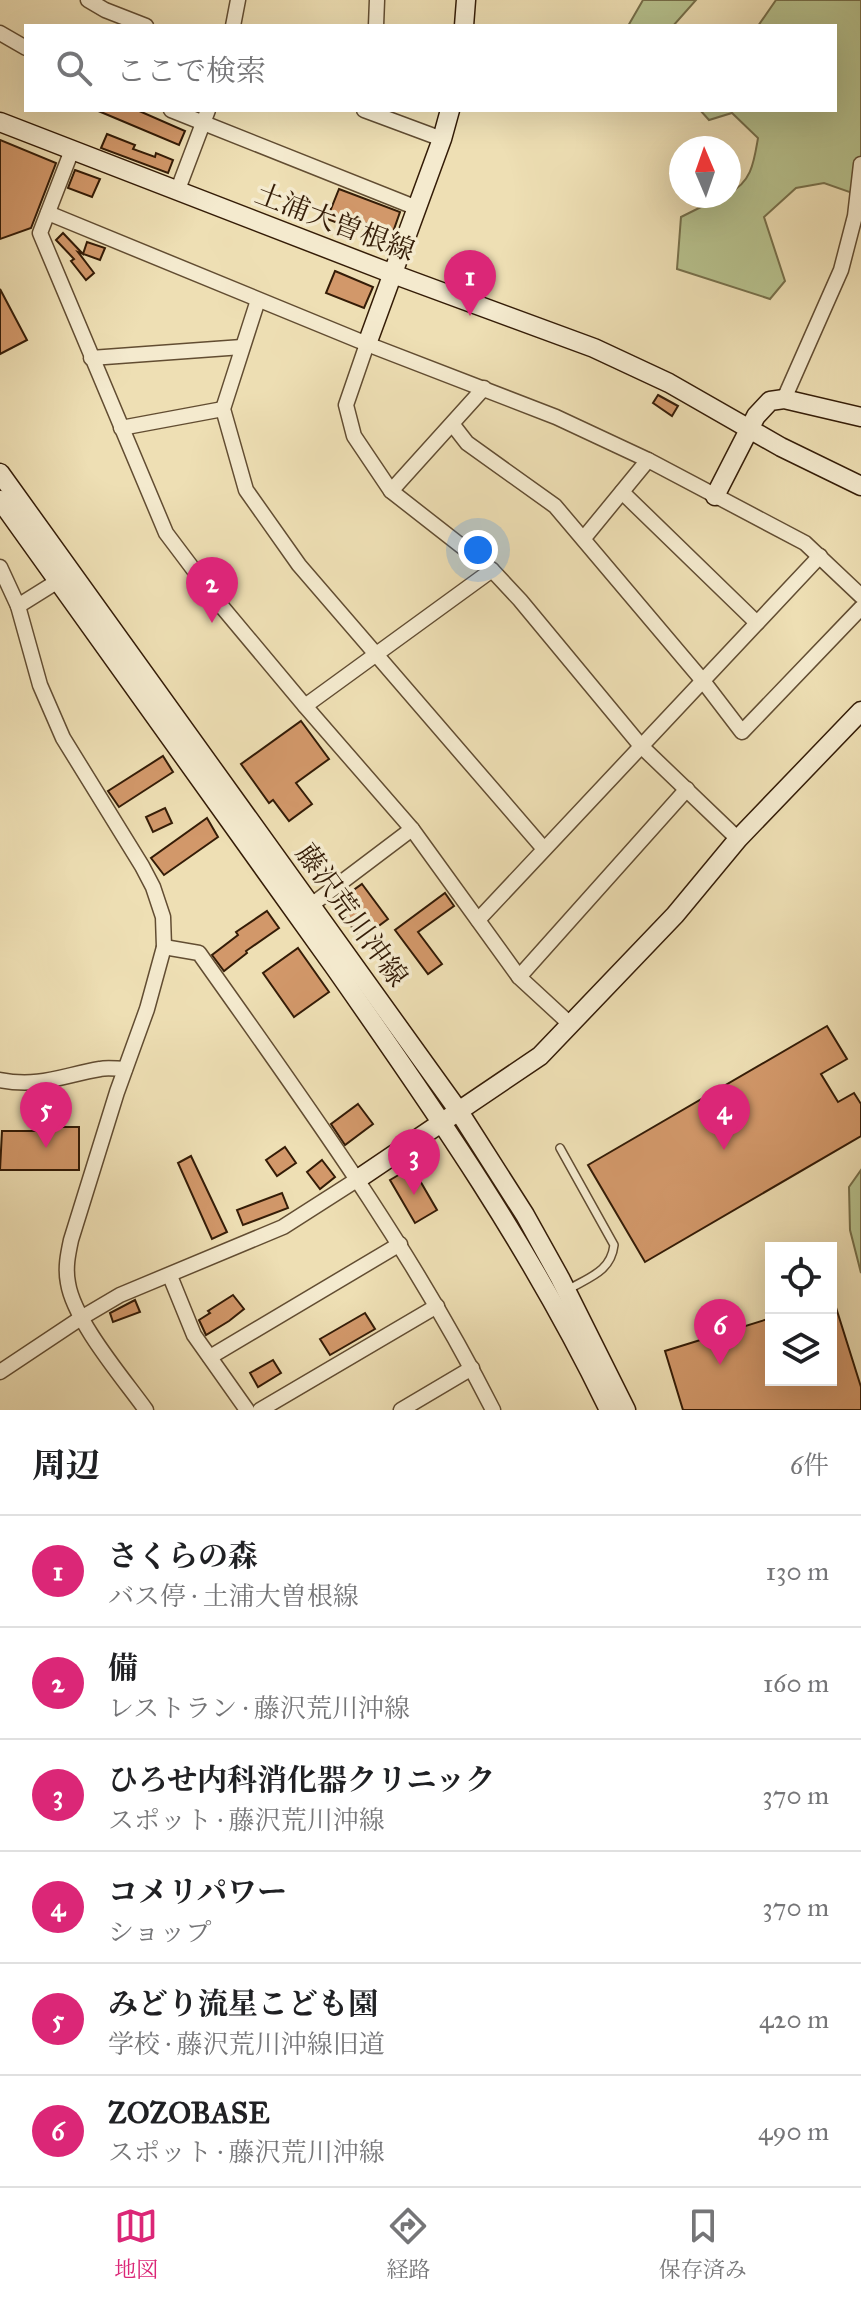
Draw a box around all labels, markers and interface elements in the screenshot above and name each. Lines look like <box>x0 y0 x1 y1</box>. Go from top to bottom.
search box <box>24 24 837 112</box>
icon: search <box>52 46 96 90</box>
text: ここで検索 <box>116 53 266 89</box>
north arrow <box>669 136 741 208</box>
street label: 土浦大曽根線 <box>250 176 420 268</box>
pin: 1 <box>444 250 496 316</box>
your location <box>458 530 498 570</box>
pin: 2 <box>186 557 238 623</box>
street label: 藤沢荒川沖線 <box>288 837 416 993</box>
pin: 5 <box>20 1082 72 1148</box>
pin: 4 <box>698 1084 750 1150</box>
pin: 3 <box>388 1129 440 1195</box>
map controls <box>765 1242 837 1386</box>
button: locate <box>765 1242 837 1314</box>
pin: 6 <box>694 1299 746 1365</box>
button: layers <box>765 1314 837 1386</box>
text: 周辺 <box>32 1445 100 1486</box>
text: 6件 <box>790 1449 829 1481</box>
text: さくらの森 <box>108 1538 258 1574</box>
text: 1 <box>53 1555 63 1587</box>
text: 130 m <box>766 1555 829 1587</box>
text: バス停 · 土浦大曽根線 <box>108 1580 359 1612</box>
text: 備 <box>108 1650 138 1686</box>
text: 2 <box>52 1667 64 1699</box>
text: 160 m <box>763 1667 829 1699</box>
text: レストラン · 藤沢荒川沖線 <box>108 1692 410 1724</box>
text: ひろせ内科消化器クリニック <box>108 1762 495 1798</box>
text: 3 <box>53 1779 63 1811</box>
text: 370 m <box>762 1779 829 1811</box>
text: スポット · 藤沢荒川沖線 <box>108 1804 385 1836</box>
text: コメリパワー <box>108 1874 287 1910</box>
text: 4 <box>51 1891 65 1923</box>
text: 370 m <box>762 1891 829 1923</box>
text: ショップ <box>108 1916 211 1948</box>
text: みどり流星こども園 <box>108 1986 378 2022</box>
text: 5 <box>52 2003 64 2035</box>
text: 420 m <box>759 2003 829 2035</box>
text: 学校 · 藤沢荒川沖線旧道 <box>108 2028 385 2060</box>
text: ZOZOBASE <box>108 2095 270 2131</box>
text: 6 <box>51 2115 65 2147</box>
text: 490 m <box>758 2115 829 2147</box>
text: スポット · 藤沢荒川沖線 <box>108 2136 385 2168</box>
tab: 地図 <box>114 2204 158 2283</box>
tab: 経路 <box>386 2204 431 2283</box>
tab: 保存済み <box>659 2204 747 2283</box>

